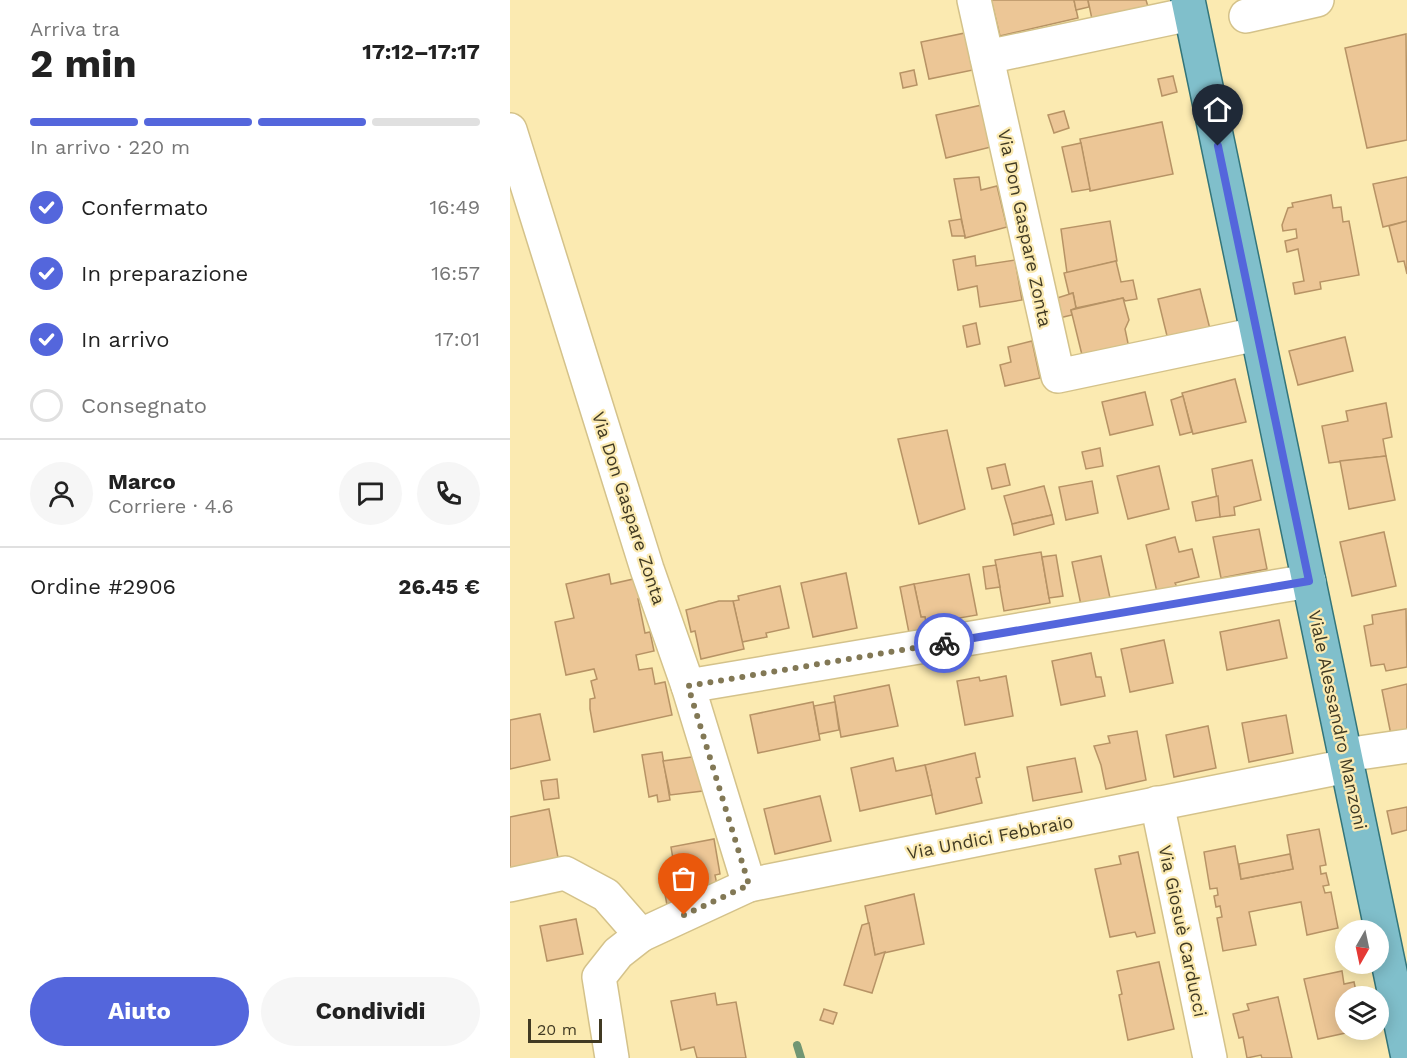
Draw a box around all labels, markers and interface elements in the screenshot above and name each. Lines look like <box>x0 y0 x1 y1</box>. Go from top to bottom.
text: Arriva tra <box>30 17 120 41</box>
text: 17:12–17:17 <box>362 39 480 64</box>
text: 2 min <box>30 41 137 86</box>
pin <box>1192 84 1243 146</box>
icon: home <box>1201 93 1234 126</box>
street label: Via Don Gaspare Zonta <box>994 127 1056 329</box>
text: In arrivo · 220 m <box>30 135 190 159</box>
icon: check <box>30 191 63 224</box>
text: Confermato <box>81 195 208 220</box>
text: 16:49 <box>430 195 480 219</box>
icon: check <box>30 257 63 290</box>
text: In preparazione <box>81 261 248 286</box>
text: 16:57 <box>431 261 480 285</box>
icon: check <box>30 323 63 356</box>
text: In arrivo <box>81 327 169 352</box>
text: 17:01 <box>435 327 480 351</box>
text: Consegnato <box>81 393 207 418</box>
street label: Via Don Gaspare Zonta <box>588 409 670 607</box>
button: person <box>30 462 93 525</box>
button: chat <box>339 462 402 525</box>
button: phone <box>417 462 480 525</box>
text: Marco <box>108 469 176 494</box>
text: Corriere · 4.6 <box>108 494 234 518</box>
text: Ordine #2906 <box>30 574 176 599</box>
text: 26.45 € <box>398 574 480 599</box>
street label: Viale Alessandro Manzoni <box>1304 608 1372 832</box>
courier <box>914 613 974 673</box>
icon: bike <box>928 627 961 660</box>
street label: Via Undici Febbraio <box>905 811 1075 863</box>
street label: Via Giosuè Carducci <box>1155 843 1211 1019</box>
pin <box>658 853 709 915</box>
icon: bag <box>667 862 700 895</box>
north arrow <box>1335 920 1389 974</box>
map controls <box>1335 920 1389 1040</box>
button: Aiuto <box>30 977 249 1046</box>
button: Condividi <box>261 977 480 1046</box>
button: layers <box>1335 986 1389 1040</box>
scale bar <box>528 1016 602 1044</box>
text: 20 m <box>537 1020 577 1039</box>

